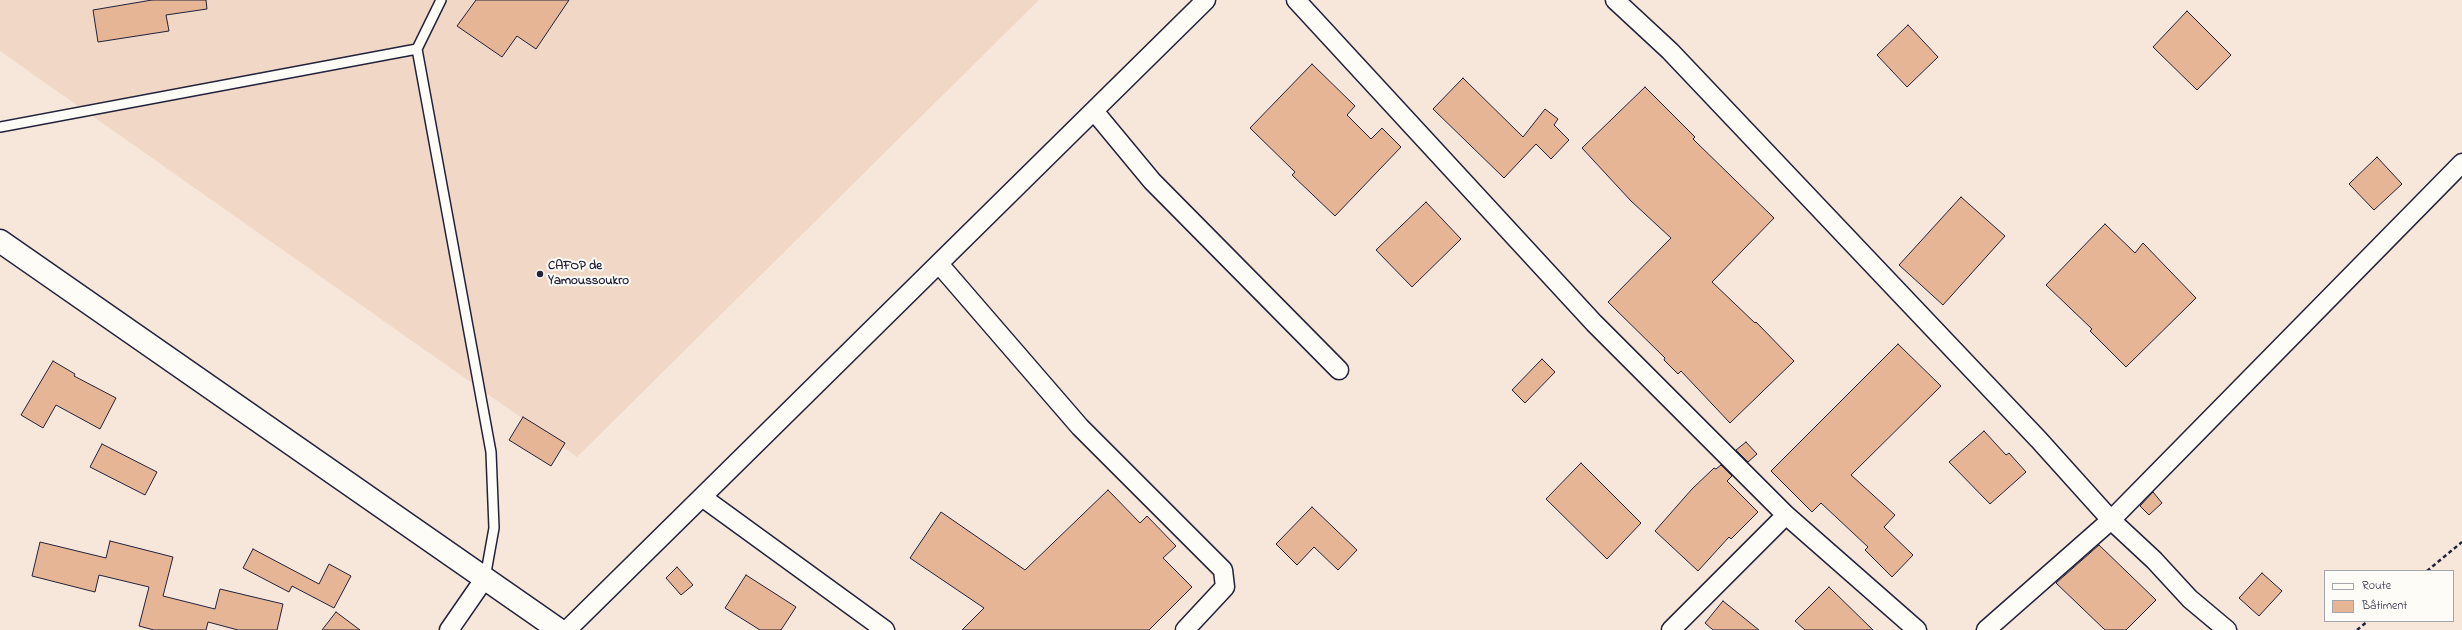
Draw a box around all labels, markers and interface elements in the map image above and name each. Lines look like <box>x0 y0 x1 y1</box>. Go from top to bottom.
place label: CAFOP de Yamoussoukro <box>548 259 629 290</box>
marker: CAFOP de Yamoussoukro <box>535 269 545 279</box>
legend <box>2324 570 2454 622</box>
text: Route <box>2362 577 2391 595</box>
text: Bâtiment <box>2362 597 2407 615</box>

